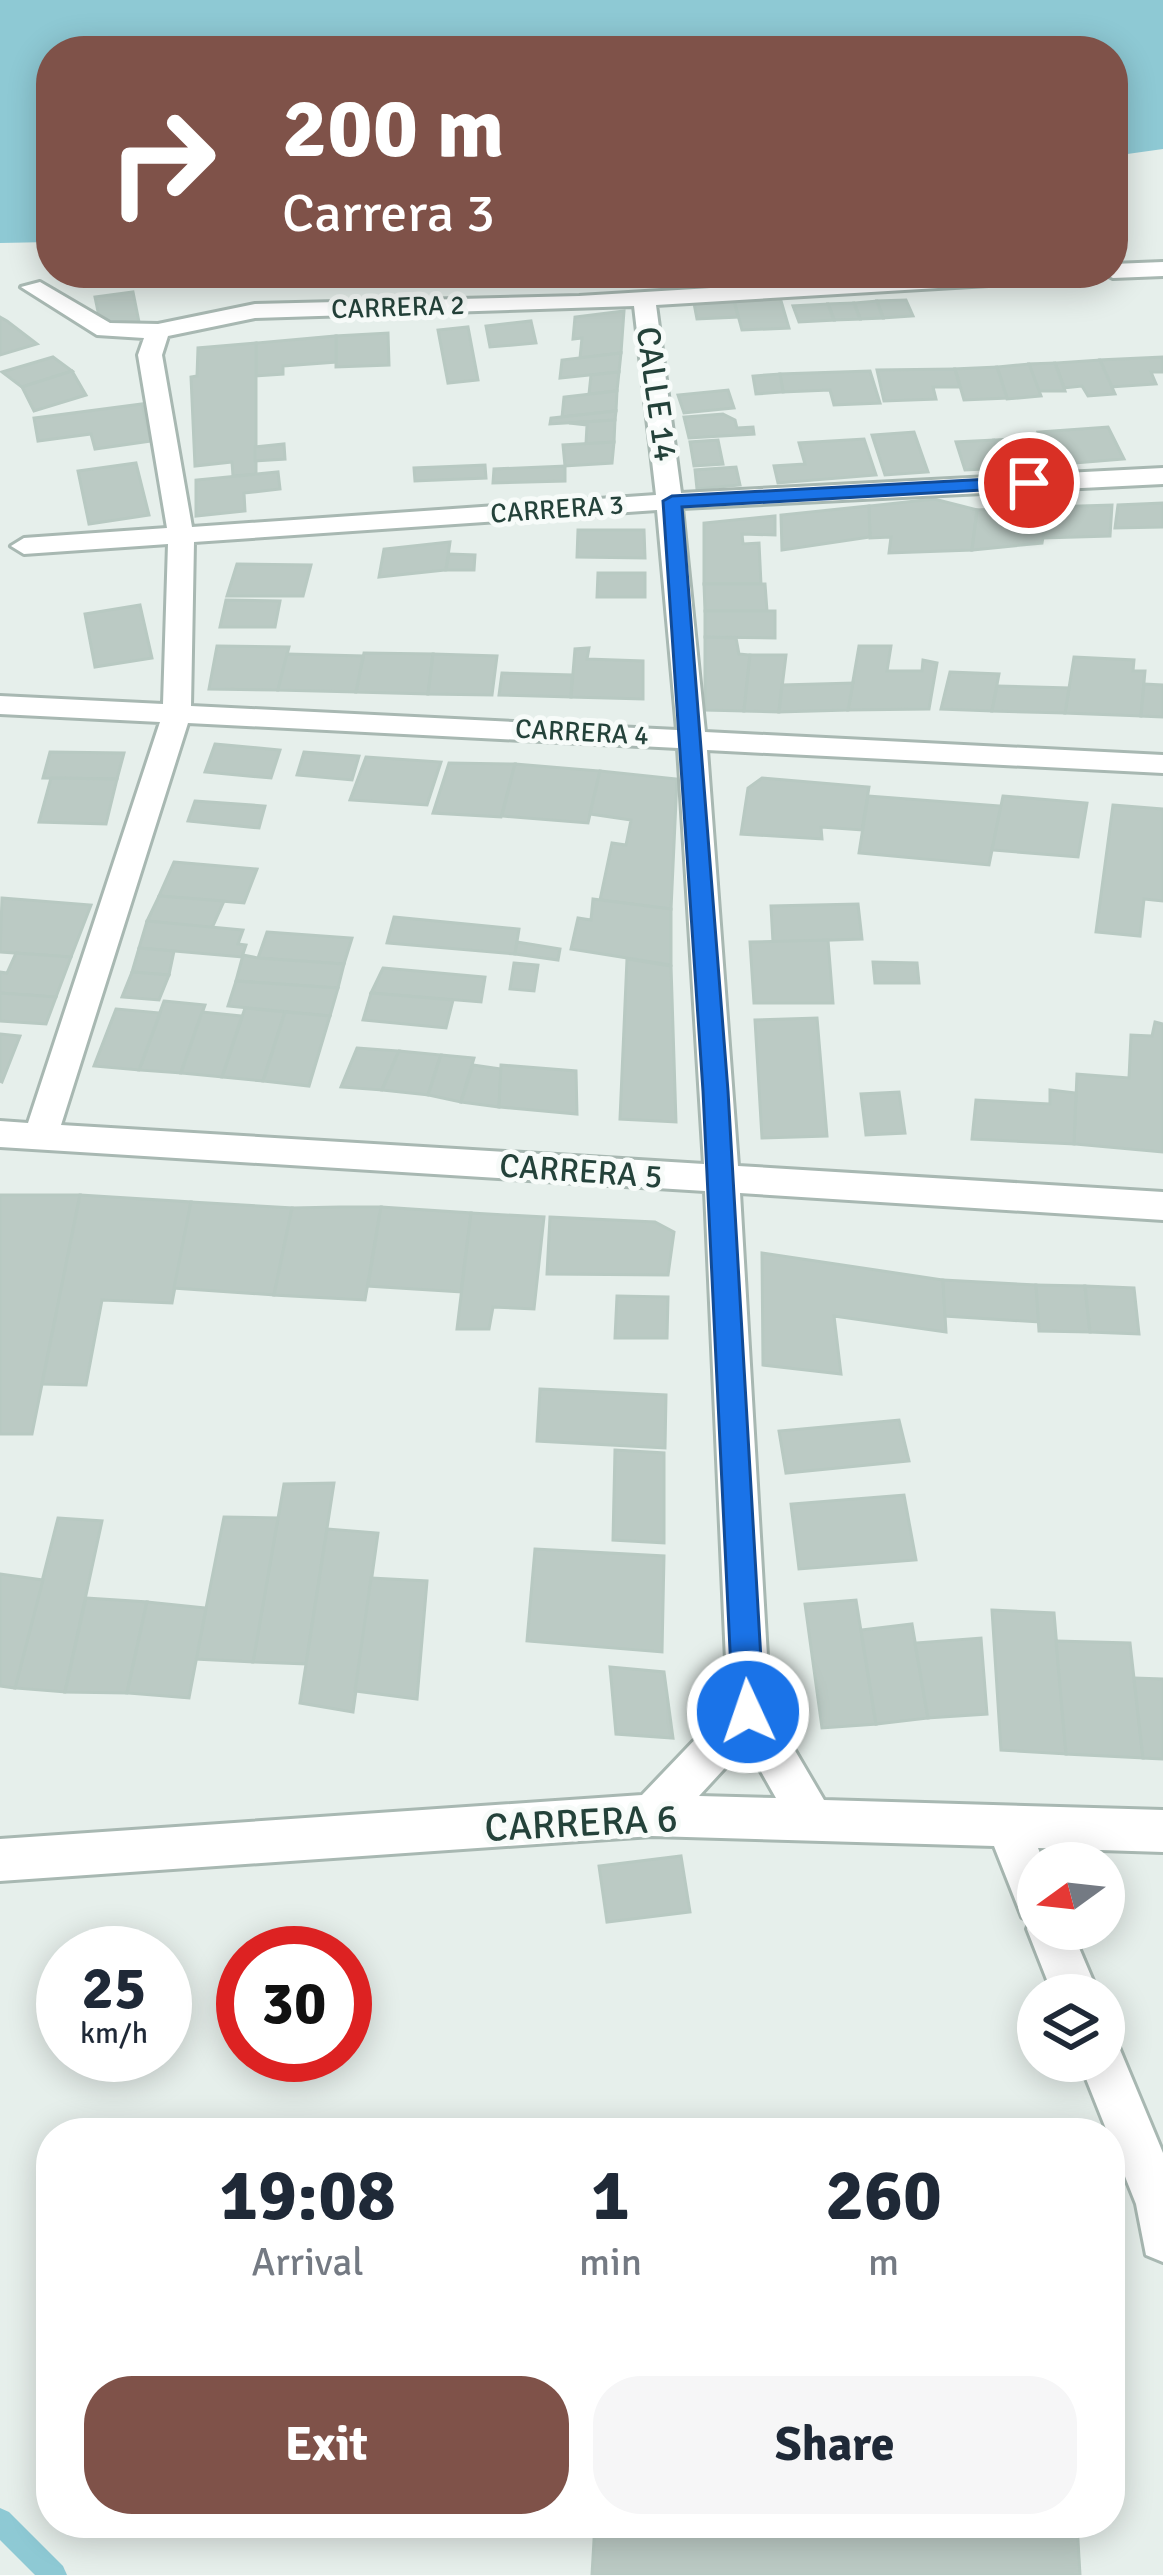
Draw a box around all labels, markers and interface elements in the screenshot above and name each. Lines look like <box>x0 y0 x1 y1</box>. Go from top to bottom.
text: 200 m <box>282 77 504 181</box>
icon: right <box>84 84 240 240</box>
text: Carrera 3 <box>282 180 495 247</box>
street label: CARRERA 2 <box>331 289 465 326</box>
street label: CALLE 14 <box>627 324 686 464</box>
pin <box>978 432 1080 534</box>
icon: arrive <box>996 450 1062 516</box>
street label: CARRERA 3 <box>489 488 625 531</box>
street label: CARRERA 4 <box>514 713 650 752</box>
street label: CARRERA 5 <box>498 1145 664 1198</box>
position arrow <box>685 1649 811 1775</box>
street label: CARRERA 6 <box>483 1794 679 1852</box>
north arrow <box>1017 1842 1125 1950</box>
map controls <box>1017 1842 1125 2082</box>
speed limit sign: 30 <box>216 1926 372 2082</box>
text: 25 <box>82 1952 146 2026</box>
button: layers <box>1017 1974 1125 2082</box>
text: km/h <box>80 2015 148 2052</box>
text: 19:08 <box>219 2151 396 2240</box>
text: 1 <box>591 2151 630 2240</box>
text: 260 <box>825 2151 942 2240</box>
text: Arrival <box>251 2238 364 2286</box>
text: min <box>579 2238 642 2286</box>
text: m <box>868 2238 899 2286</box>
button: Exit <box>84 2376 569 2514</box>
button: Share <box>593 2376 1077 2514</box>

